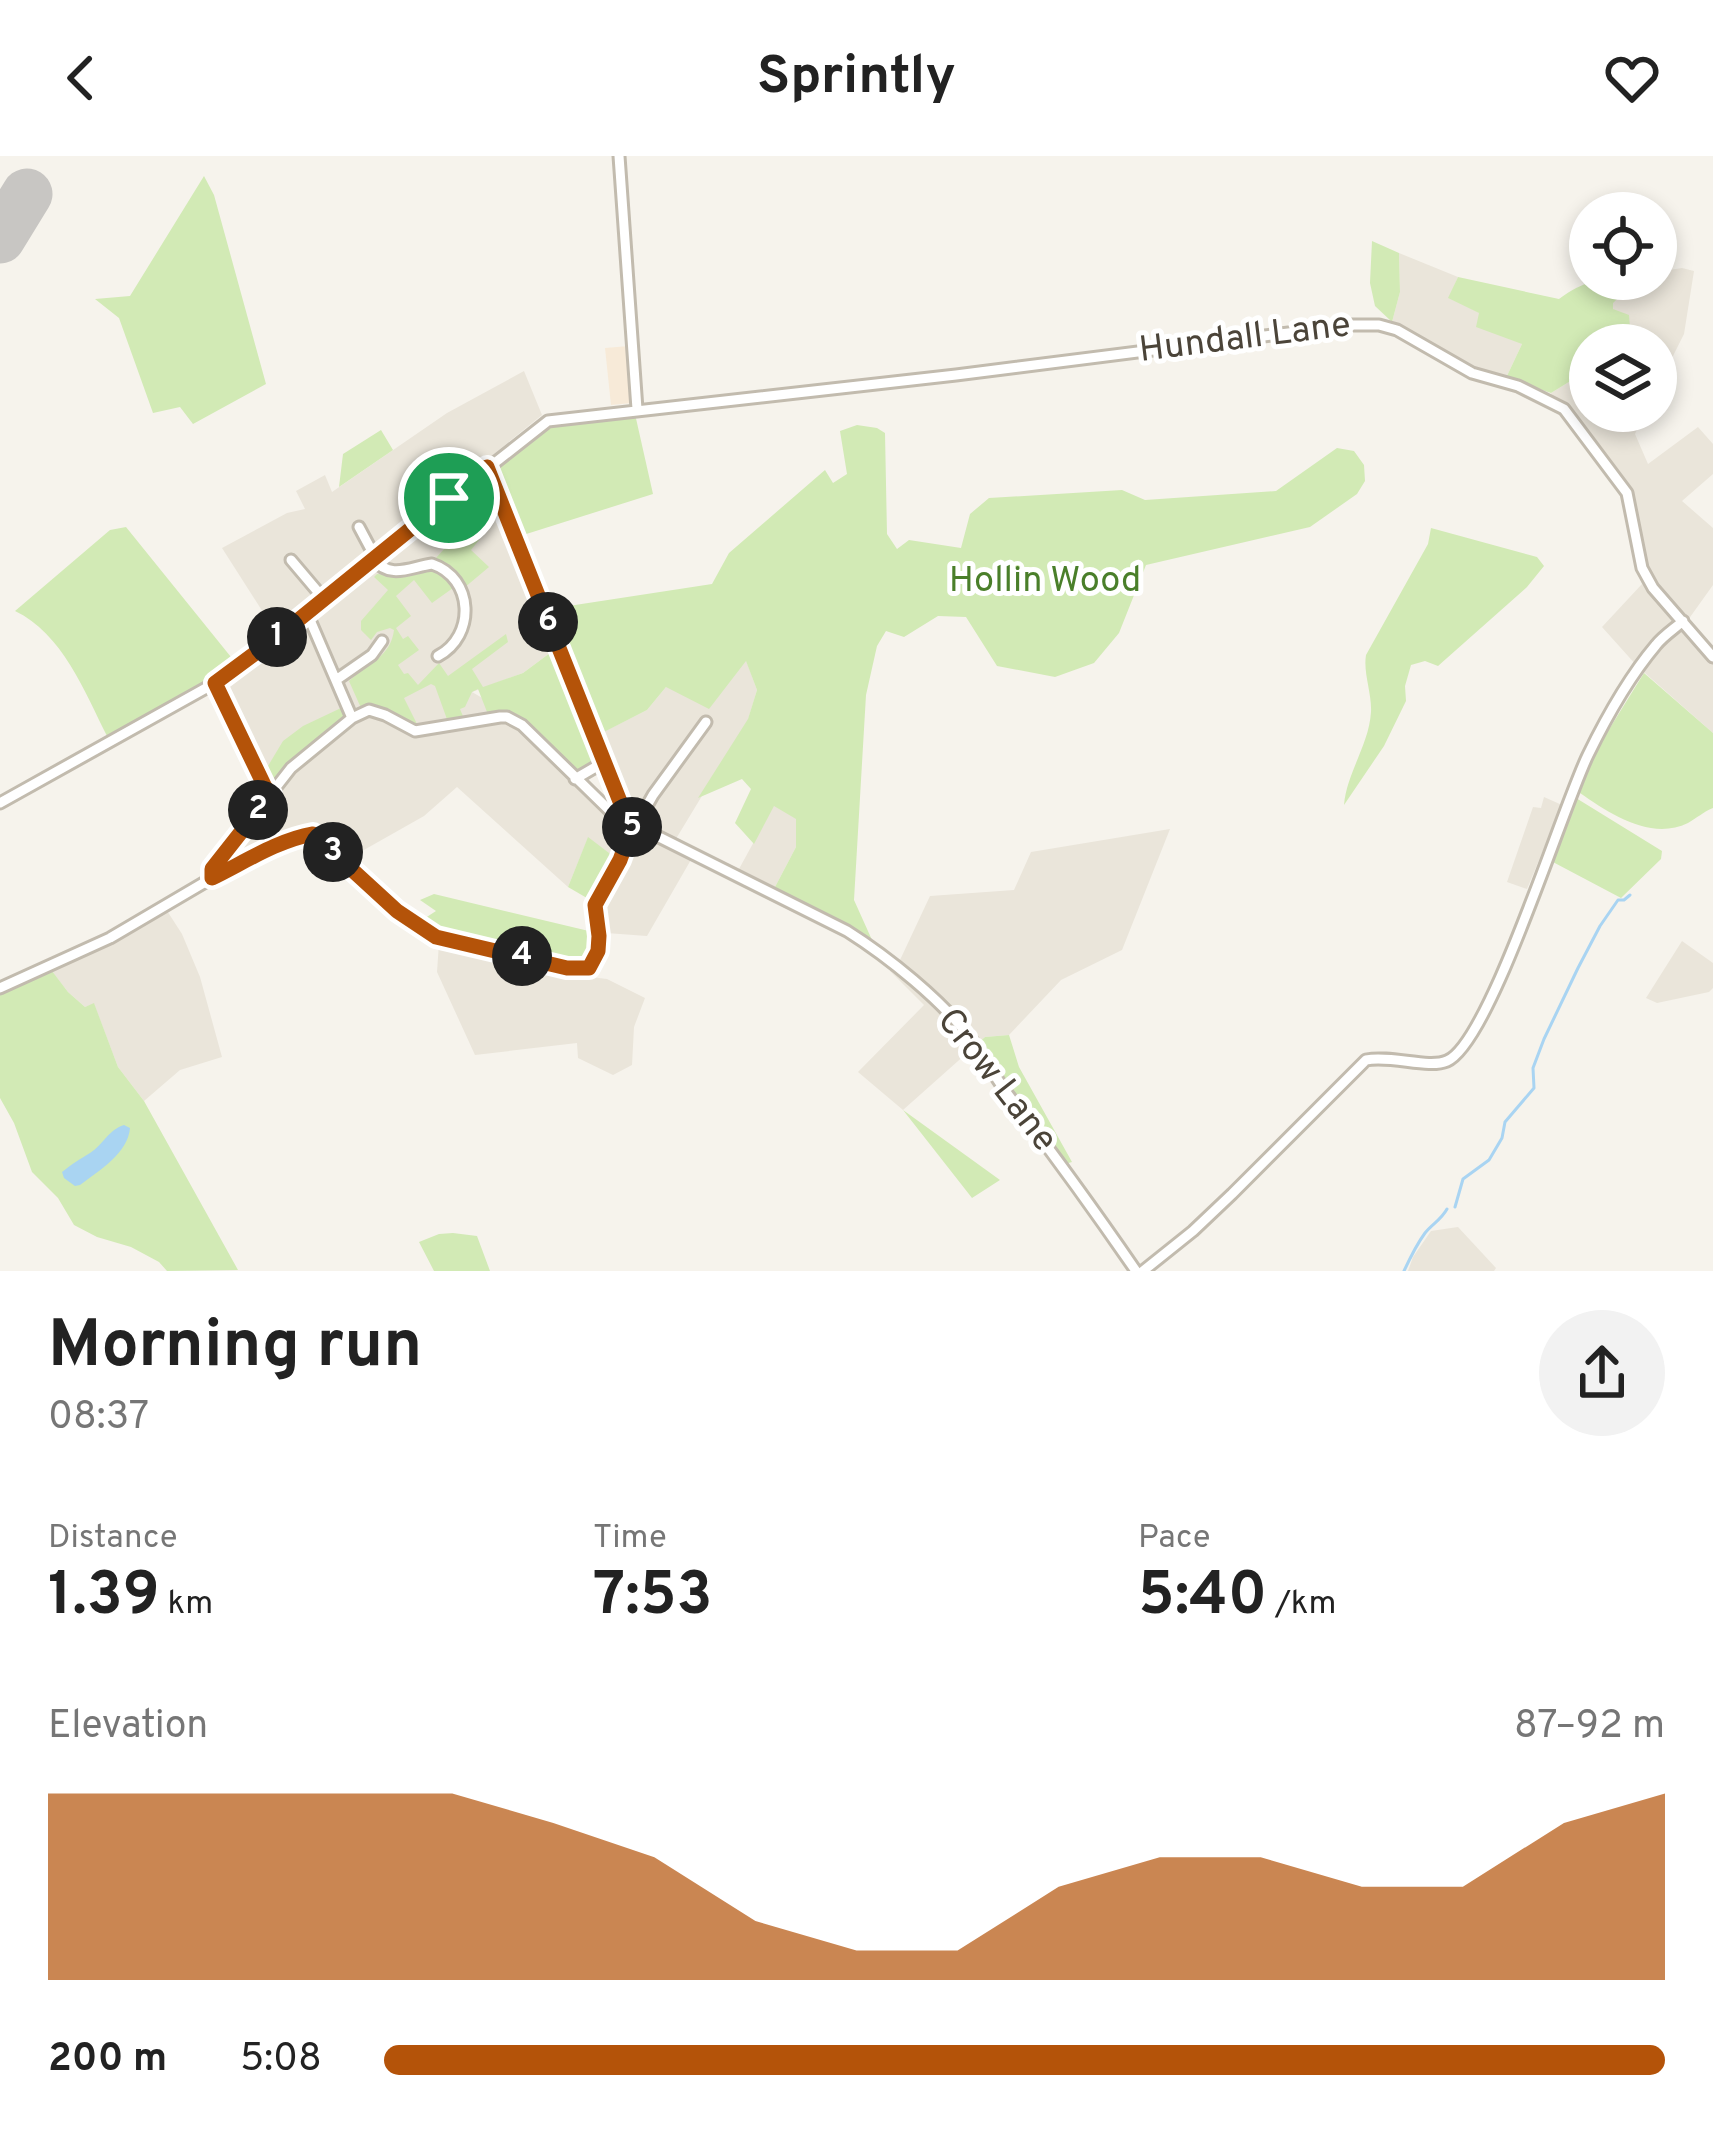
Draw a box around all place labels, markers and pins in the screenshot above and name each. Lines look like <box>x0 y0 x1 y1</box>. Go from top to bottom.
pin <box>398 447 500 549</box>
pin: 6 <box>518 592 578 652</box>
pin: 1 <box>247 607 307 667</box>
pin: 2 <box>228 780 288 840</box>
pin: 5 <box>602 797 662 857</box>
pin: 3 <box>303 822 363 882</box>
pin: 4 <box>492 926 552 986</box>

